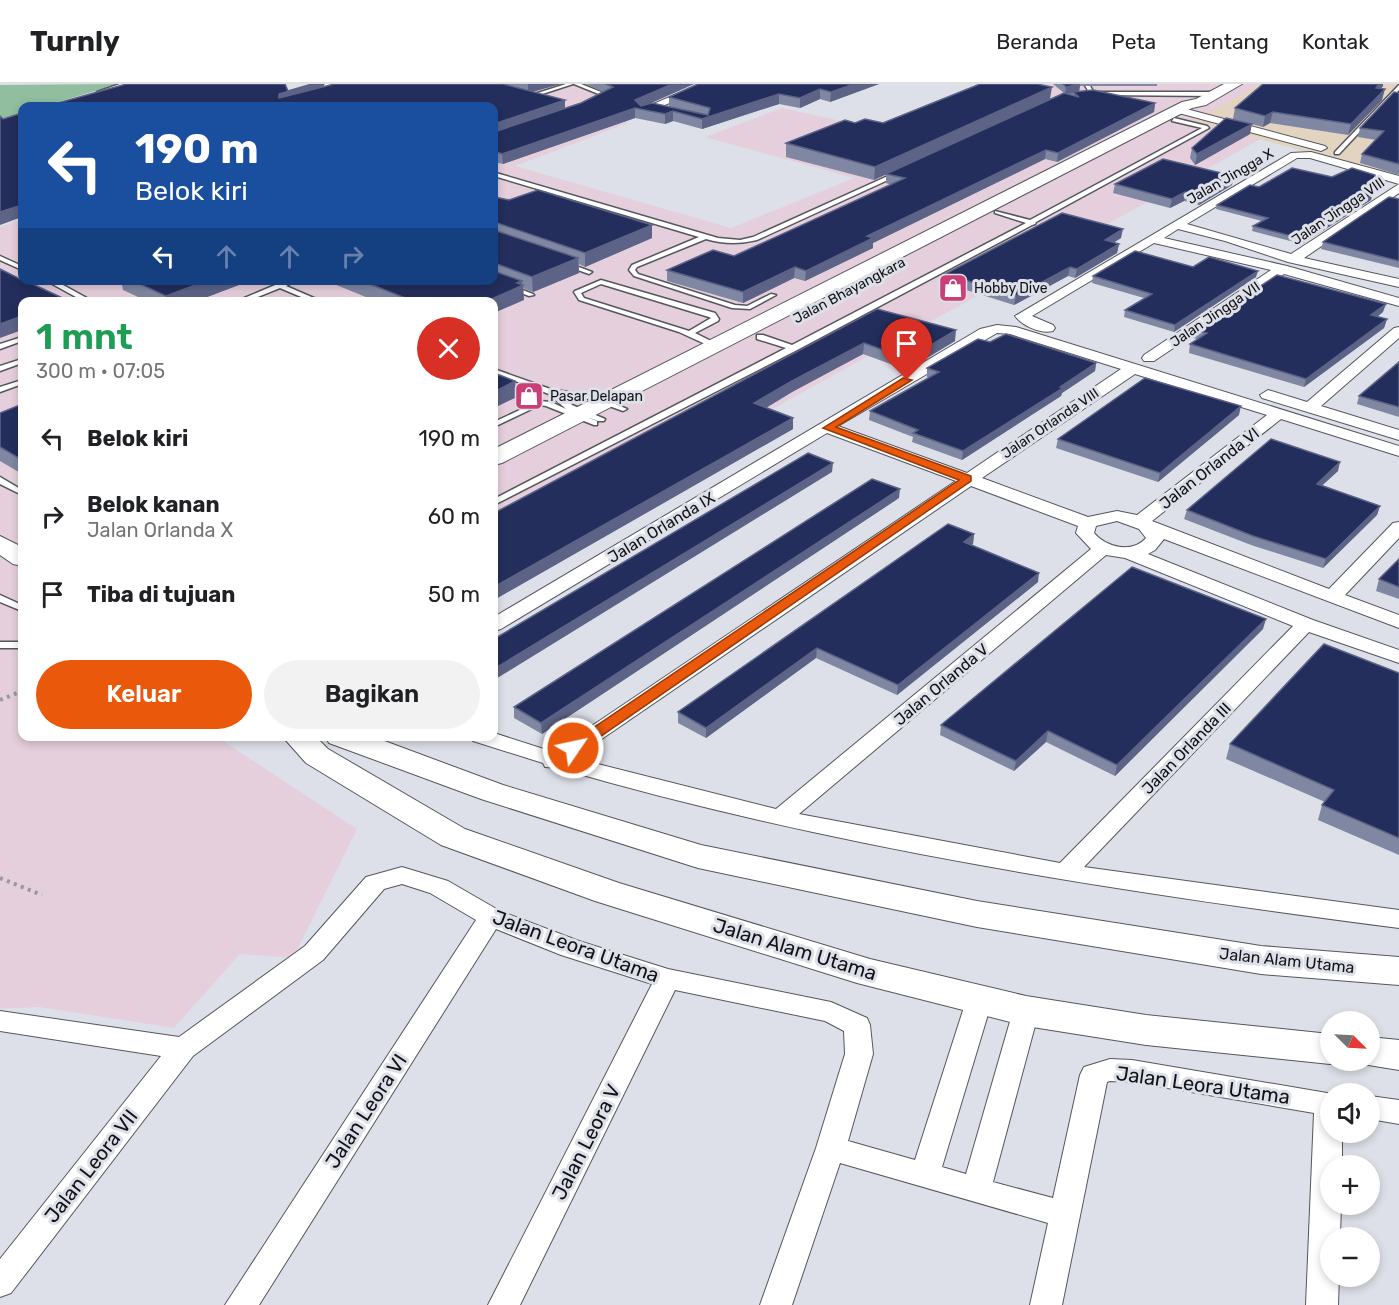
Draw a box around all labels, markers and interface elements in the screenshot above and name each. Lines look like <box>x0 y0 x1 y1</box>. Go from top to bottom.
text: Turnly <box>30 25 120 58</box>
text: Beranda <box>996 29 1078 54</box>
text: Peta <box>1111 29 1156 54</box>
text: Tentang <box>1189 29 1269 54</box>
text: Kontak <box>1302 29 1369 54</box>
text: 190 m <box>135 124 259 174</box>
icon: left <box>36 126 114 204</box>
street label: Jalan Jingga X <box>1184 145 1277 208</box>
street label: Jalan Jingga VIII <box>1289 174 1388 249</box>
text: Belok kiri <box>135 175 248 207</box>
icon: left <box>147 240 180 273</box>
icon: ahead <box>210 240 243 273</box>
icon: ahead <box>273 240 306 273</box>
icon: right <box>336 240 369 273</box>
street label: Jalan Bhayangkara <box>790 254 908 327</box>
shop icon: Hobby Dive <box>937 272 969 304</box>
street label: Jalan Jingga VII <box>1167 278 1263 351</box>
place label: Hobby Dive <box>974 280 1048 297</box>
text: 1 mnt <box>36 315 133 358</box>
button: close <box>417 317 480 380</box>
pin <box>881 318 932 380</box>
icon: arrive <box>890 327 923 360</box>
text: 300 m · 07:05 <box>36 359 165 383</box>
shop icon: Pasar Delapan <box>513 380 545 412</box>
street label: Jalan Orlanda VIII <box>998 385 1102 462</box>
place label: Pasar Delapan <box>550 388 643 405</box>
icon: left <box>36 422 69 455</box>
street label: Jalan Orlanda VI <box>1156 424 1263 513</box>
text: Belok kiri <box>87 425 188 452</box>
text: 190 m <box>419 425 480 452</box>
street label: Jalan Orlanda IX <box>604 488 718 567</box>
text: Belok kanan <box>87 491 220 518</box>
icon: right <box>36 500 69 533</box>
text: 60 m <box>428 503 480 530</box>
text: Jalan Orlanda X <box>87 518 233 542</box>
icon: arrive <box>36 578 69 611</box>
text: Tiba di tujuan <box>87 581 235 608</box>
text: 50 m <box>428 581 480 608</box>
street label: Jalan Orlanda V <box>890 640 992 729</box>
button: Keluar <box>36 660 252 729</box>
button: Bagikan <box>264 660 480 729</box>
street label: Jalan Orlanda III <box>1138 699 1235 798</box>
position arrow <box>541 716 605 780</box>
street label: Jalan Leora Utama <box>489 905 663 987</box>
street label: Jalan Alam Utama <box>710 913 880 985</box>
street label: Jalan Alam Utama <box>1218 944 1355 977</box>
north arrow <box>1320 1011 1380 1071</box>
map controls <box>1320 1011 1380 1287</box>
street label: Jalan Leora VI <box>320 1049 412 1173</box>
street label: Jalan Leora Utama <box>1114 1061 1292 1109</box>
street label: Jalan Leora V <box>547 1080 625 1204</box>
button: sound <box>1320 1083 1380 1143</box>
street label: Jalan Leora VII <box>39 1105 143 1227</box>
button: + <box>1320 1155 1380 1215</box>
button: − <box>1320 1227 1380 1287</box>

